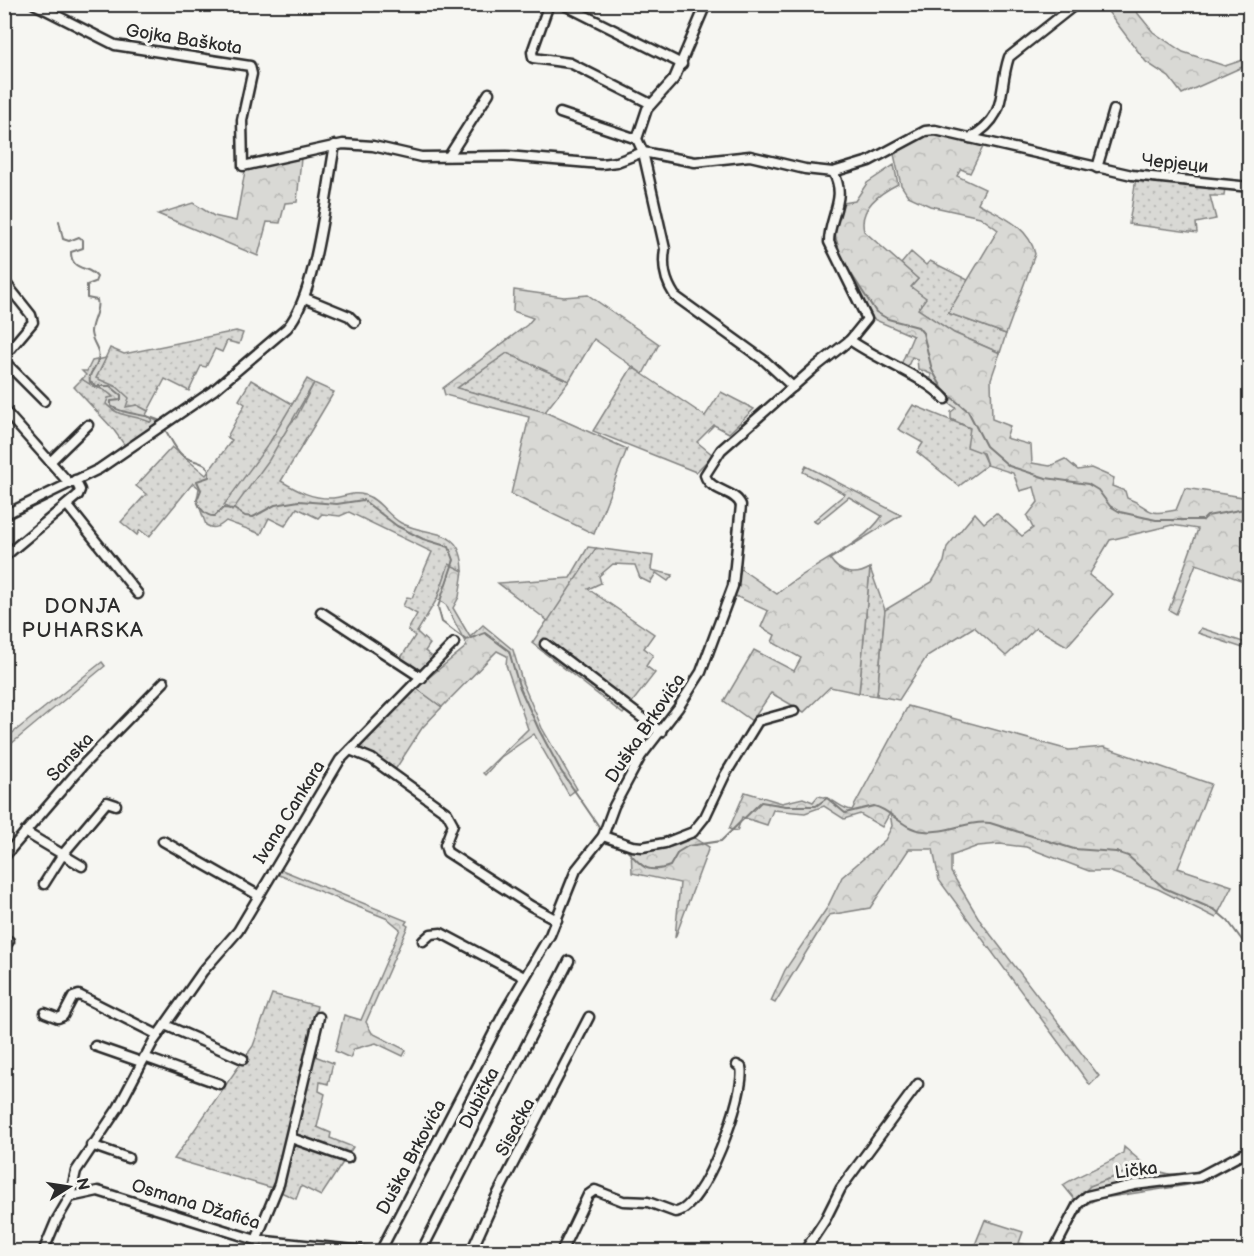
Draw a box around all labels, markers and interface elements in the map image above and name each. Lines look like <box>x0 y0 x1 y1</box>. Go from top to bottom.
street label: Gojka Baškota <box>124 20 244 59</box>
street label: Черјеци <box>1141 150 1209 177</box>
district label: DONJA PUHARSKA <box>22 594 144 643</box>
street label: Duška Brkovića <box>601 670 690 787</box>
street label: Sanska <box>43 729 98 786</box>
street label: Ivana Cankara <box>249 757 329 868</box>
street label: Dubička <box>455 1064 504 1132</box>
street label: Sisačka <box>491 1095 539 1160</box>
street label: Duška Brkovića <box>372 1096 450 1218</box>
north arrow <box>39 1157 99 1217</box>
street label: Lička <box>1113 1157 1159 1184</box>
street label: Osmana Džafića <box>129 1175 263 1234</box>
text: N <box>72 1176 93 1192</box>

